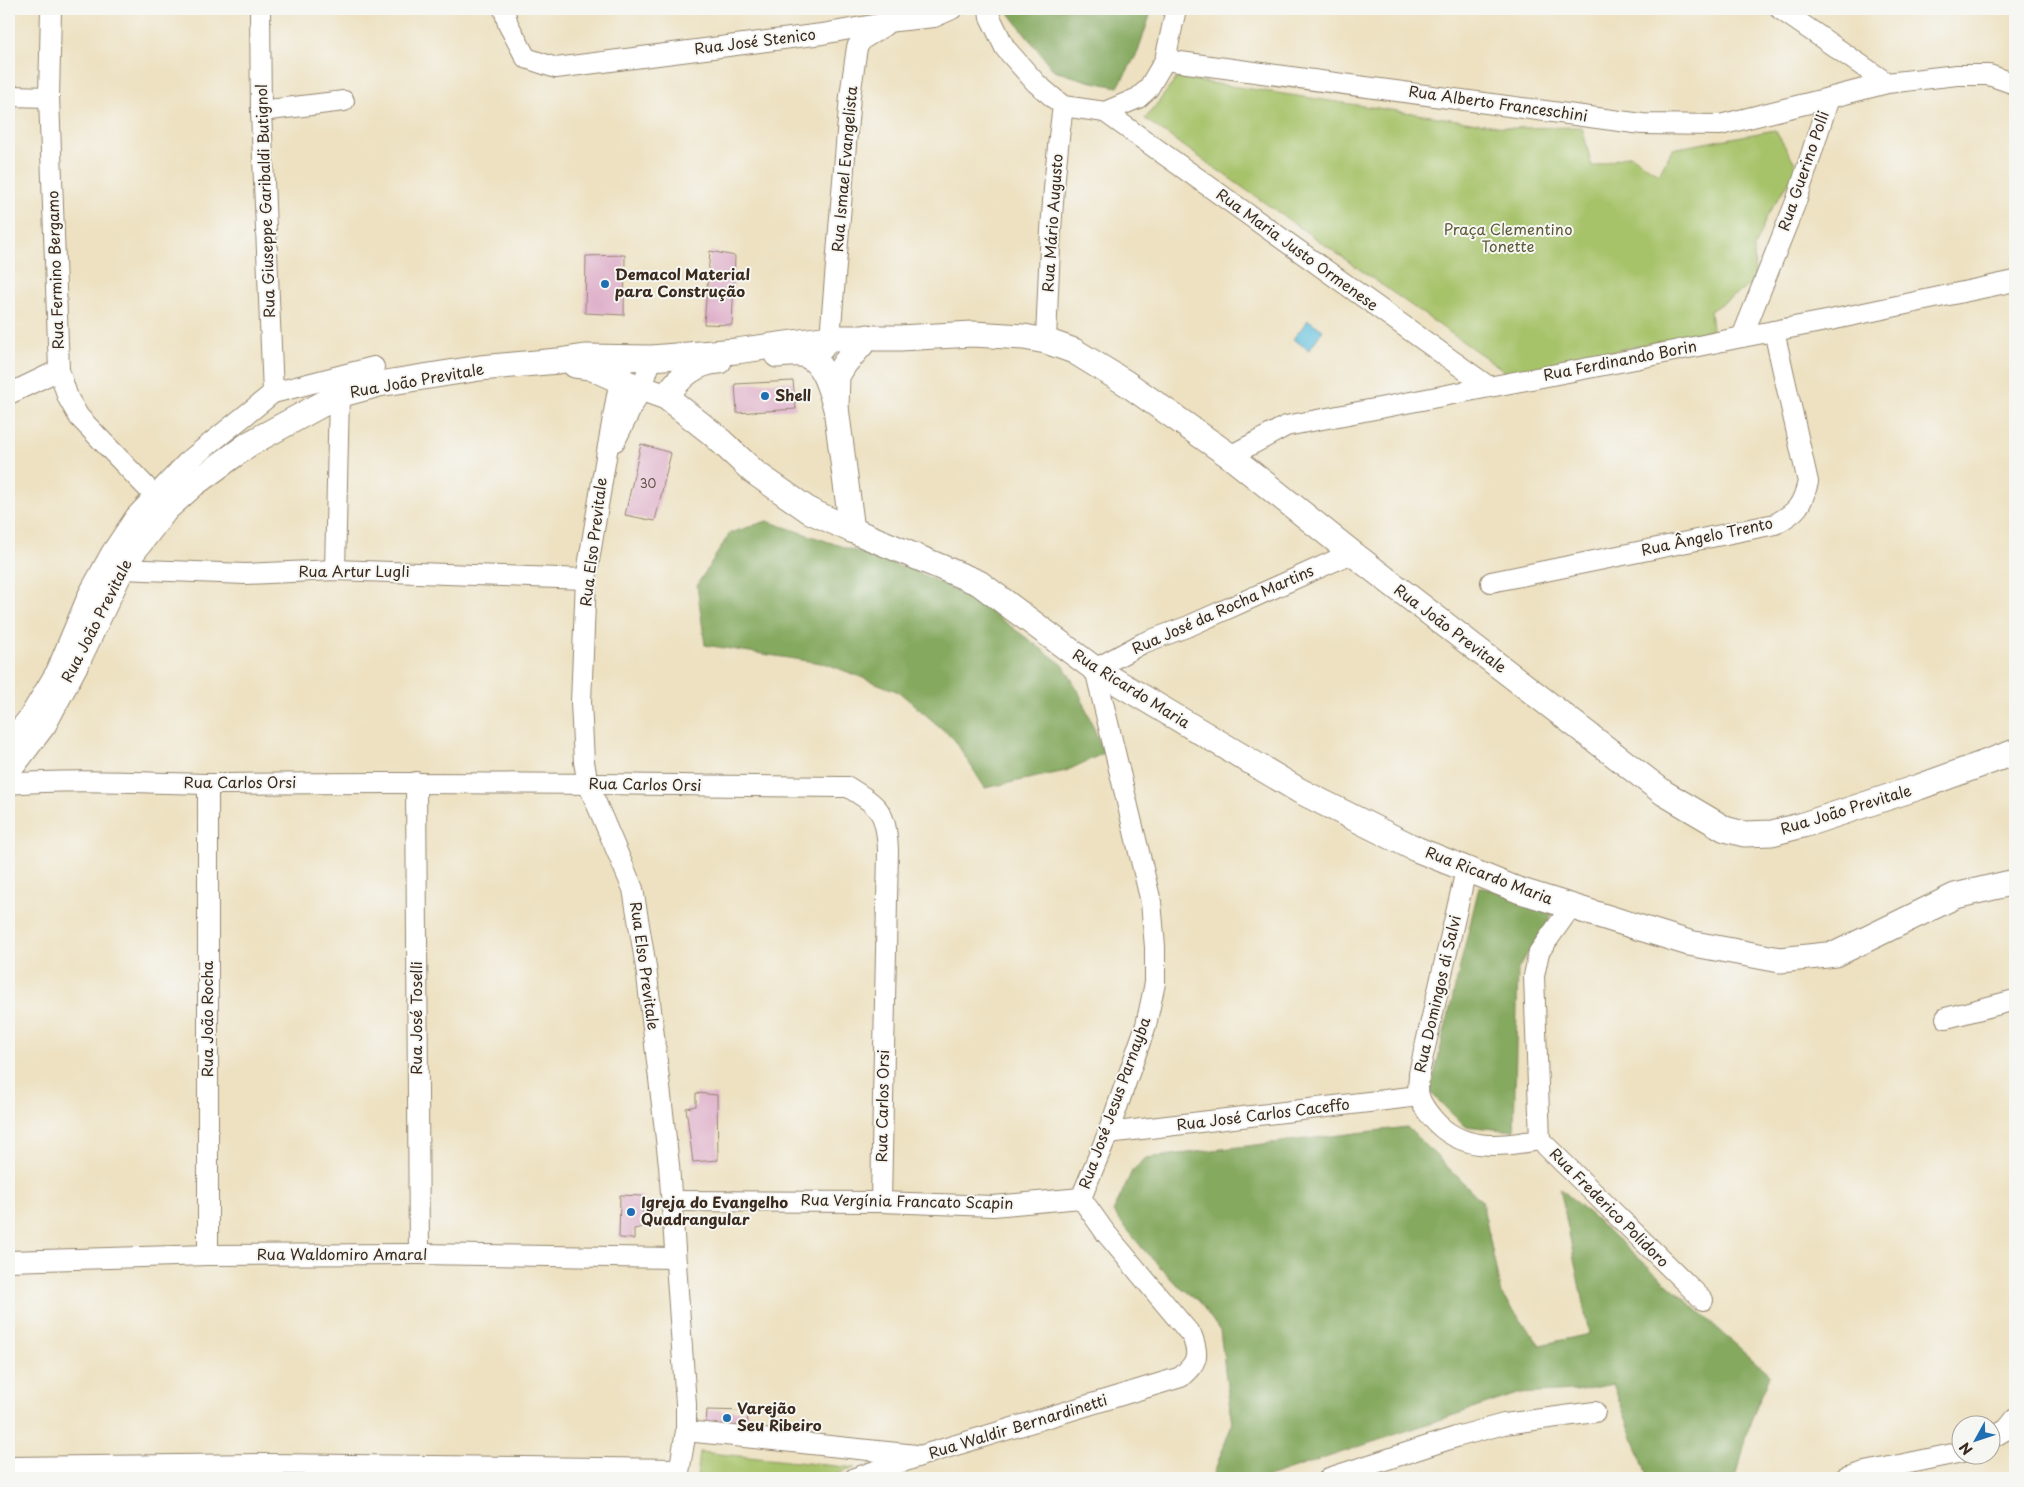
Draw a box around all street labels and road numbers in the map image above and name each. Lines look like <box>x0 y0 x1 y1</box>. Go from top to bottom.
street label: Rua José Stenico <box>693 22 817 59</box>
street label: Rua Alberto Franceschini <box>1407 79 1589 126</box>
street label: Rua Giuseppe Garibaldi Butignol <box>249 84 280 318</box>
street label: Rua Ismael Evangelista <box>825 84 862 253</box>
street label: Rua Guerino Polli <box>1771 108 1834 234</box>
street label: Rua Mário Augusto <box>1035 153 1068 293</box>
street label: Rua Maria Justo Ormenese <box>1212 182 1384 315</box>
street label: Rua Fermino Bergamo <box>40 190 69 350</box>
street label: Rua Ferdinando Borin <box>1541 333 1698 386</box>
street label: Rua João Previtale <box>348 356 486 403</box>
street label: Rua Elso Previtale <box>573 476 612 608</box>
street label: Rua Ângelo Trento <box>1639 510 1775 561</box>
street label: Rua João Previtale <box>55 555 137 686</box>
street label: Rua José da Rocha Martins <box>1128 558 1317 659</box>
street label: Rua Artur Lugli <box>298 559 410 582</box>
street label: Rua João Previtale <box>1390 578 1512 678</box>
street label: Rua Ricardo Maria <box>1068 642 1196 734</box>
street label: Rua Carlos Orsi <box>184 770 296 793</box>
street label: Rua Carlos Orsi <box>588 771 702 796</box>
street label: Rua João Previtale <box>1777 778 1914 839</box>
street label: Rua Ricardo Maria <box>1422 840 1557 910</box>
street label: Rua Elso Previtale <box>625 900 666 1032</box>
street label: Rua Domingos di Salvi <box>1407 913 1466 1075</box>
street label: Rua João Rocha <box>195 960 218 1077</box>
street label: Rua José Toselli <box>404 961 427 1075</box>
street label: Rua José Jesus Parnayba <box>1072 1013 1156 1192</box>
street label: Rua Carlos Orsi <box>869 1049 894 1163</box>
street label: Rua José Carlos Caceffo <box>1175 1091 1351 1136</box>
street label: Rua Frederico Polidoro <box>1545 1142 1675 1272</box>
street label: Rua Vergínia Francato Scapin <box>801 1187 1014 1214</box>
street label: Rua Waldomiro Amaral <box>257 1242 427 1265</box>
street label: Rua Waldir Bernardinetti <box>925 1387 1110 1464</box>

